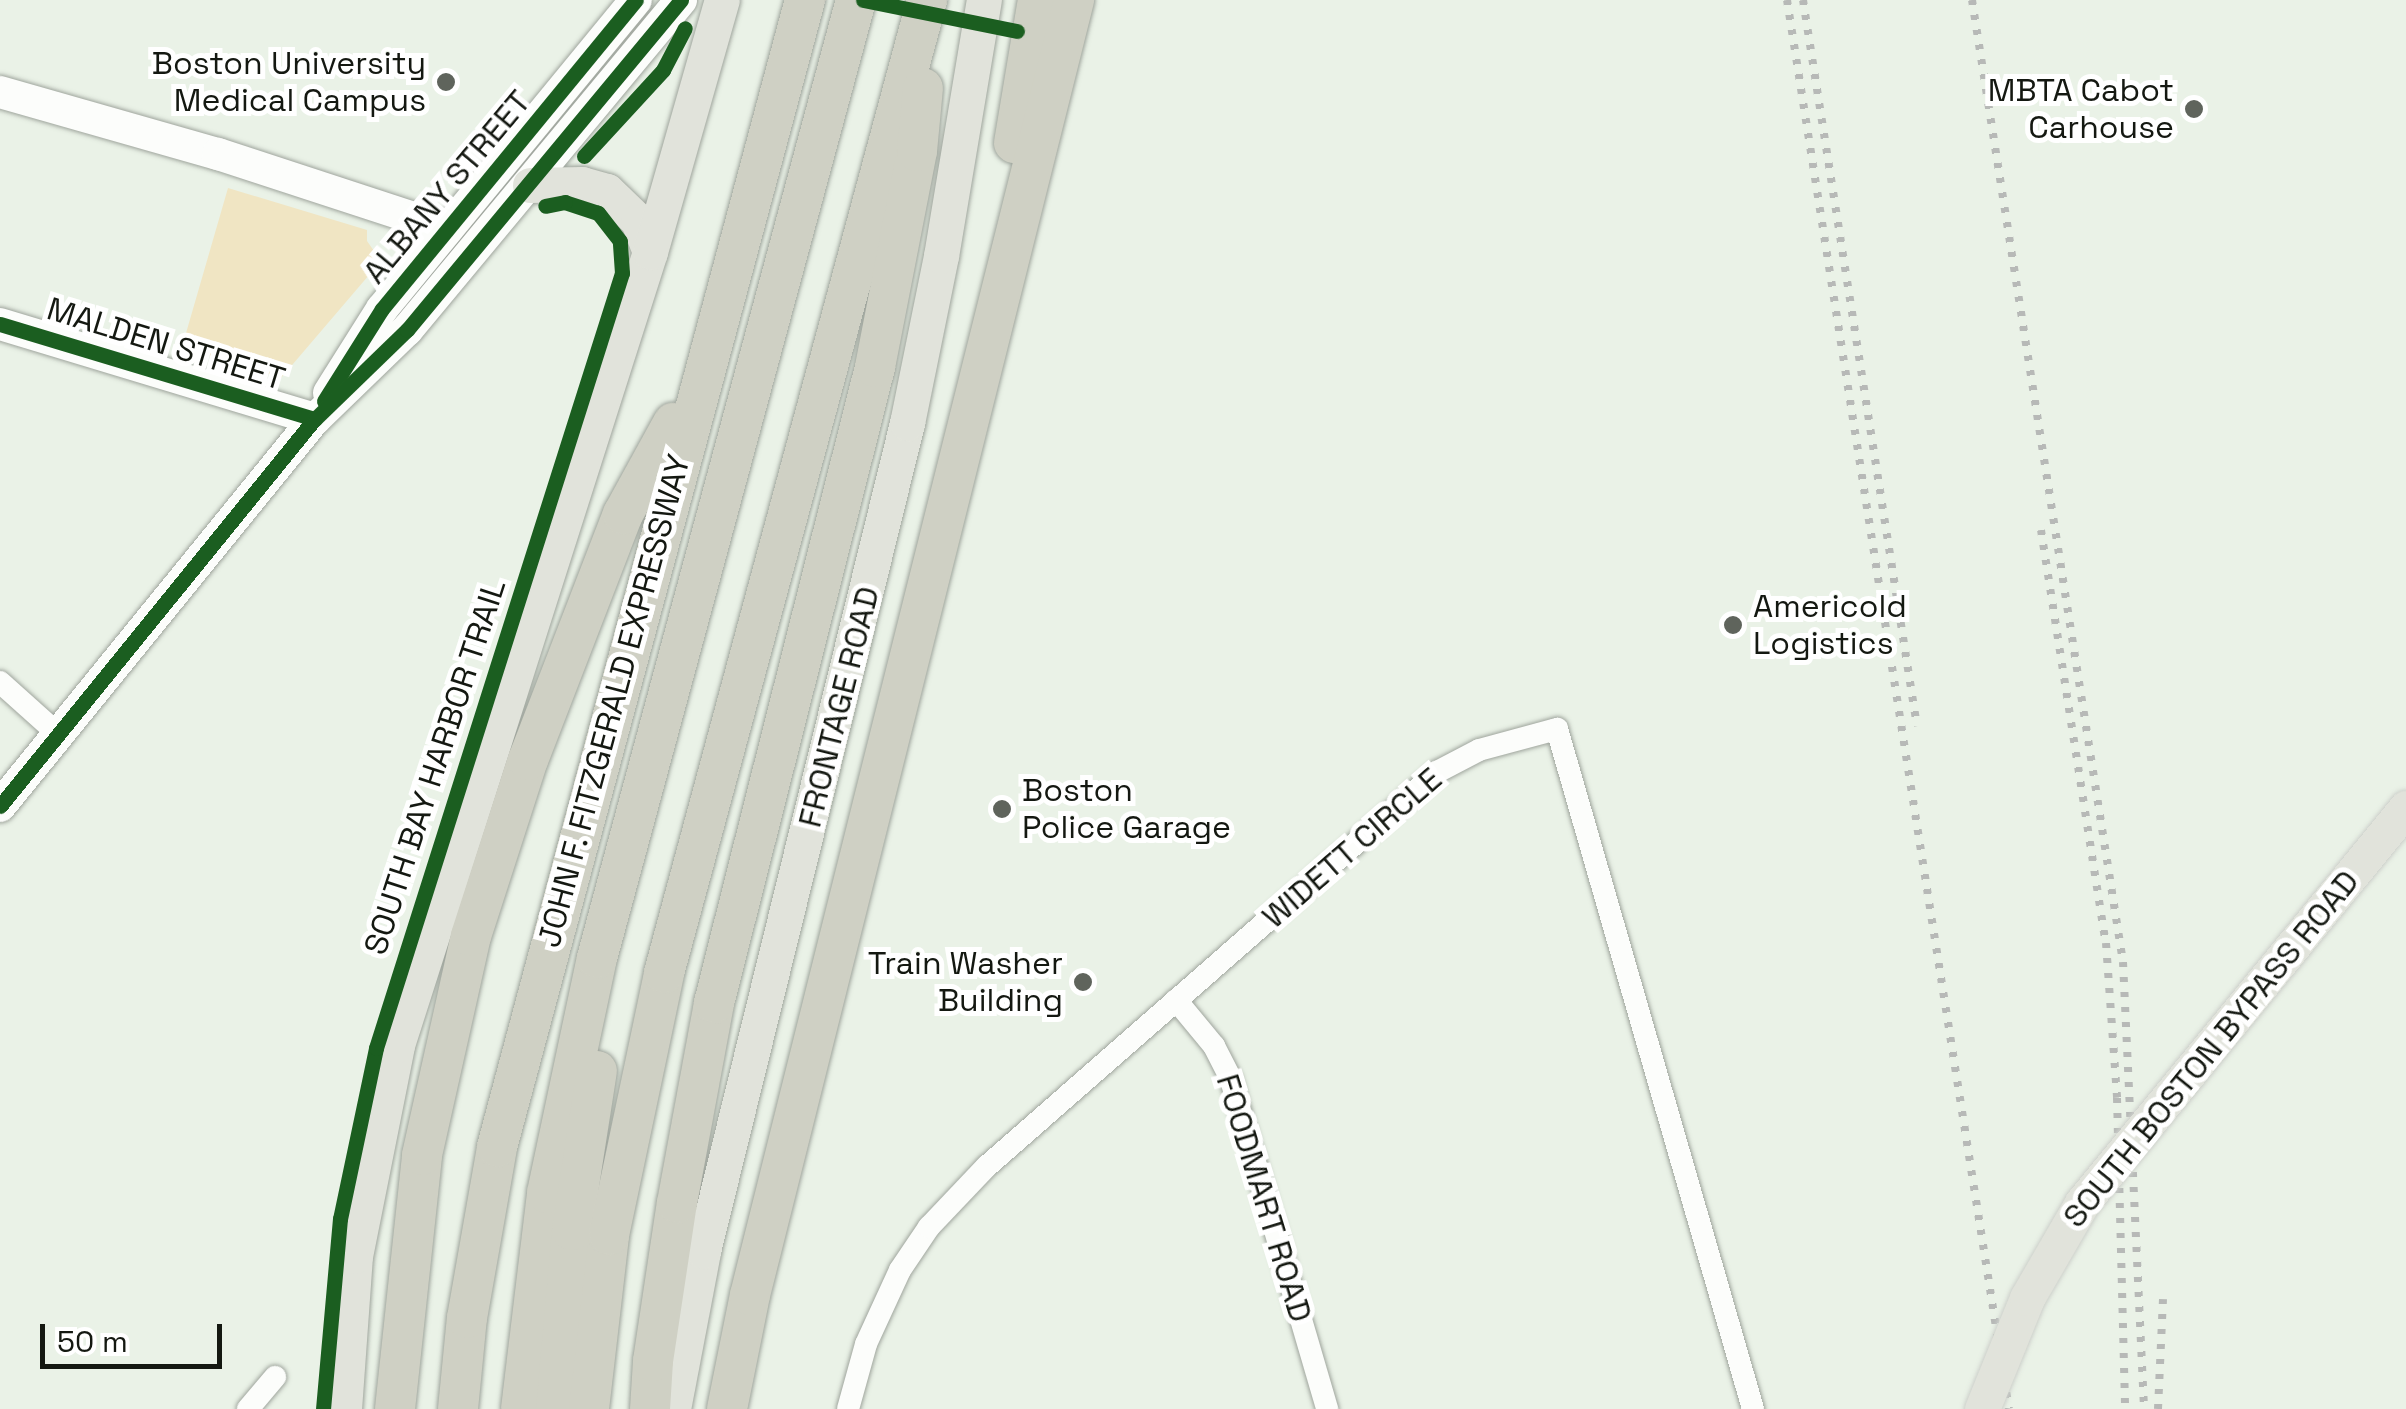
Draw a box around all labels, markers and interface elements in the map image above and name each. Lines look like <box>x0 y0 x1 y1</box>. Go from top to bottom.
place label: Boston University Medical Campus <box>152 45 426 120</box>
marker: Boston University Medical Campus <box>435 71 457 93</box>
place label: MBTA Cabot Carhouse <box>1987 72 2174 147</box>
street label: ALBANY STREET <box>355 83 539 291</box>
marker: MBTA Cabot Carhouse <box>2183 98 2205 120</box>
street label: MALDEN STREET <box>43 290 289 398</box>
street label: JOHN F. FITZGERALD EXPRESSWAY <box>530 450 698 952</box>
street label: SOUTH BAY HARBOR TRAIL <box>356 574 514 960</box>
street label: FRONTAGE ROAD <box>791 583 887 831</box>
place label: Americold Logistics <box>1753 588 1907 663</box>
marker: Americold Logistics <box>1722 614 1744 636</box>
street label: WIDETT CIRCLE <box>1254 760 1450 936</box>
place label: Boston Police Garage <box>1022 772 1231 847</box>
marker: Boston Police Garage <box>991 798 1013 820</box>
street label: SOUTH BOSTON BYPASS ROAD <box>2055 863 2367 1235</box>
place label: Train Washer Building <box>868 945 1063 1020</box>
marker: Train Washer Building <box>1072 971 1094 993</box>
street label: FOODMART ROAD <box>1208 1069 1320 1327</box>
scale bar <box>45 1304 228 1366</box>
text: 50 m <box>57 1322 128 1361</box>

